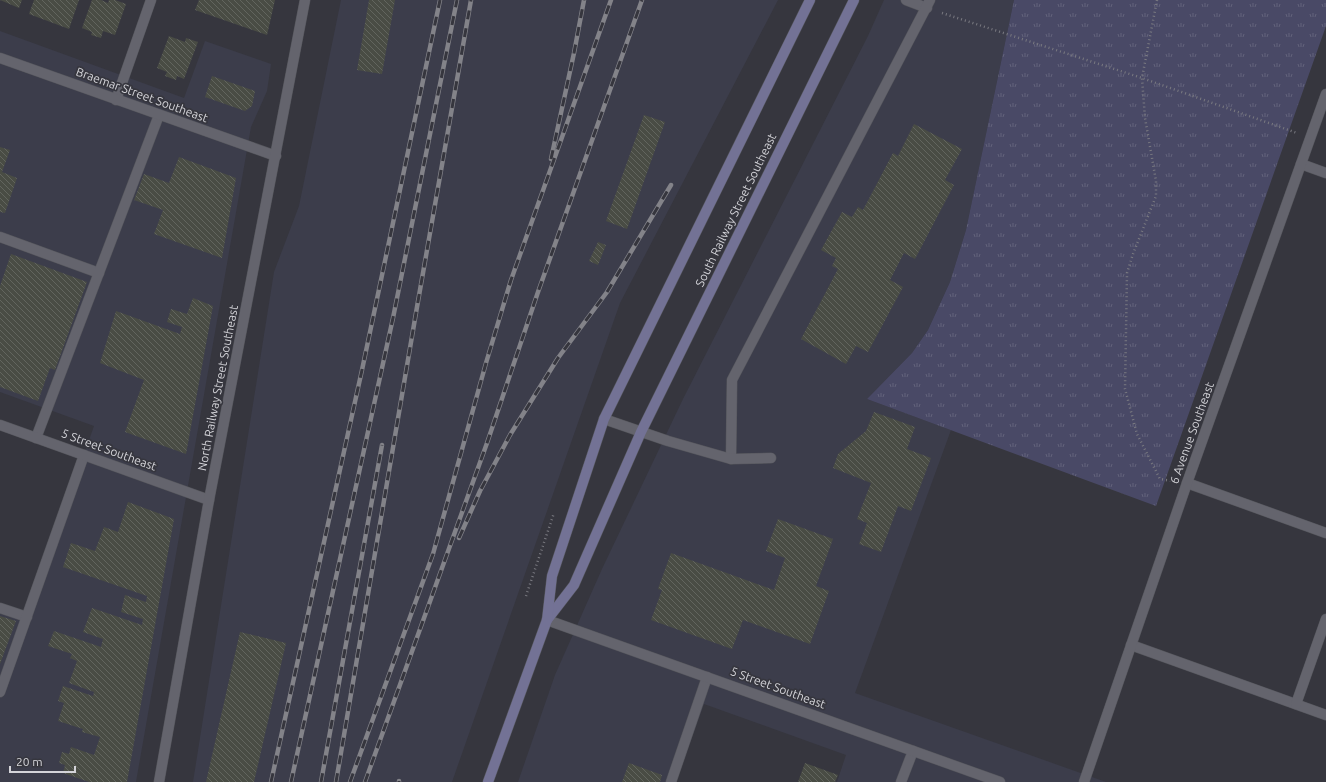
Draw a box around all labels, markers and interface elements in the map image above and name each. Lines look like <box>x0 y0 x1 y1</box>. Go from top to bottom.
street label: Braemar Street Southeast <box>74 65 210 125</box>
street label: South Railway Street Southeast <box>693 131 779 289</box>
street label: North Railway Street Southeast <box>195 304 240 472</box>
street label: 6 Avenue Southeast <box>1167 380 1216 485</box>
street label: 5 Street Southeast <box>60 426 159 473</box>
street label: 5 Street Southeast <box>729 664 828 711</box>
scale bar <box>10 748 75 774</box>
text: 20 m <box>16 755 43 768</box>

